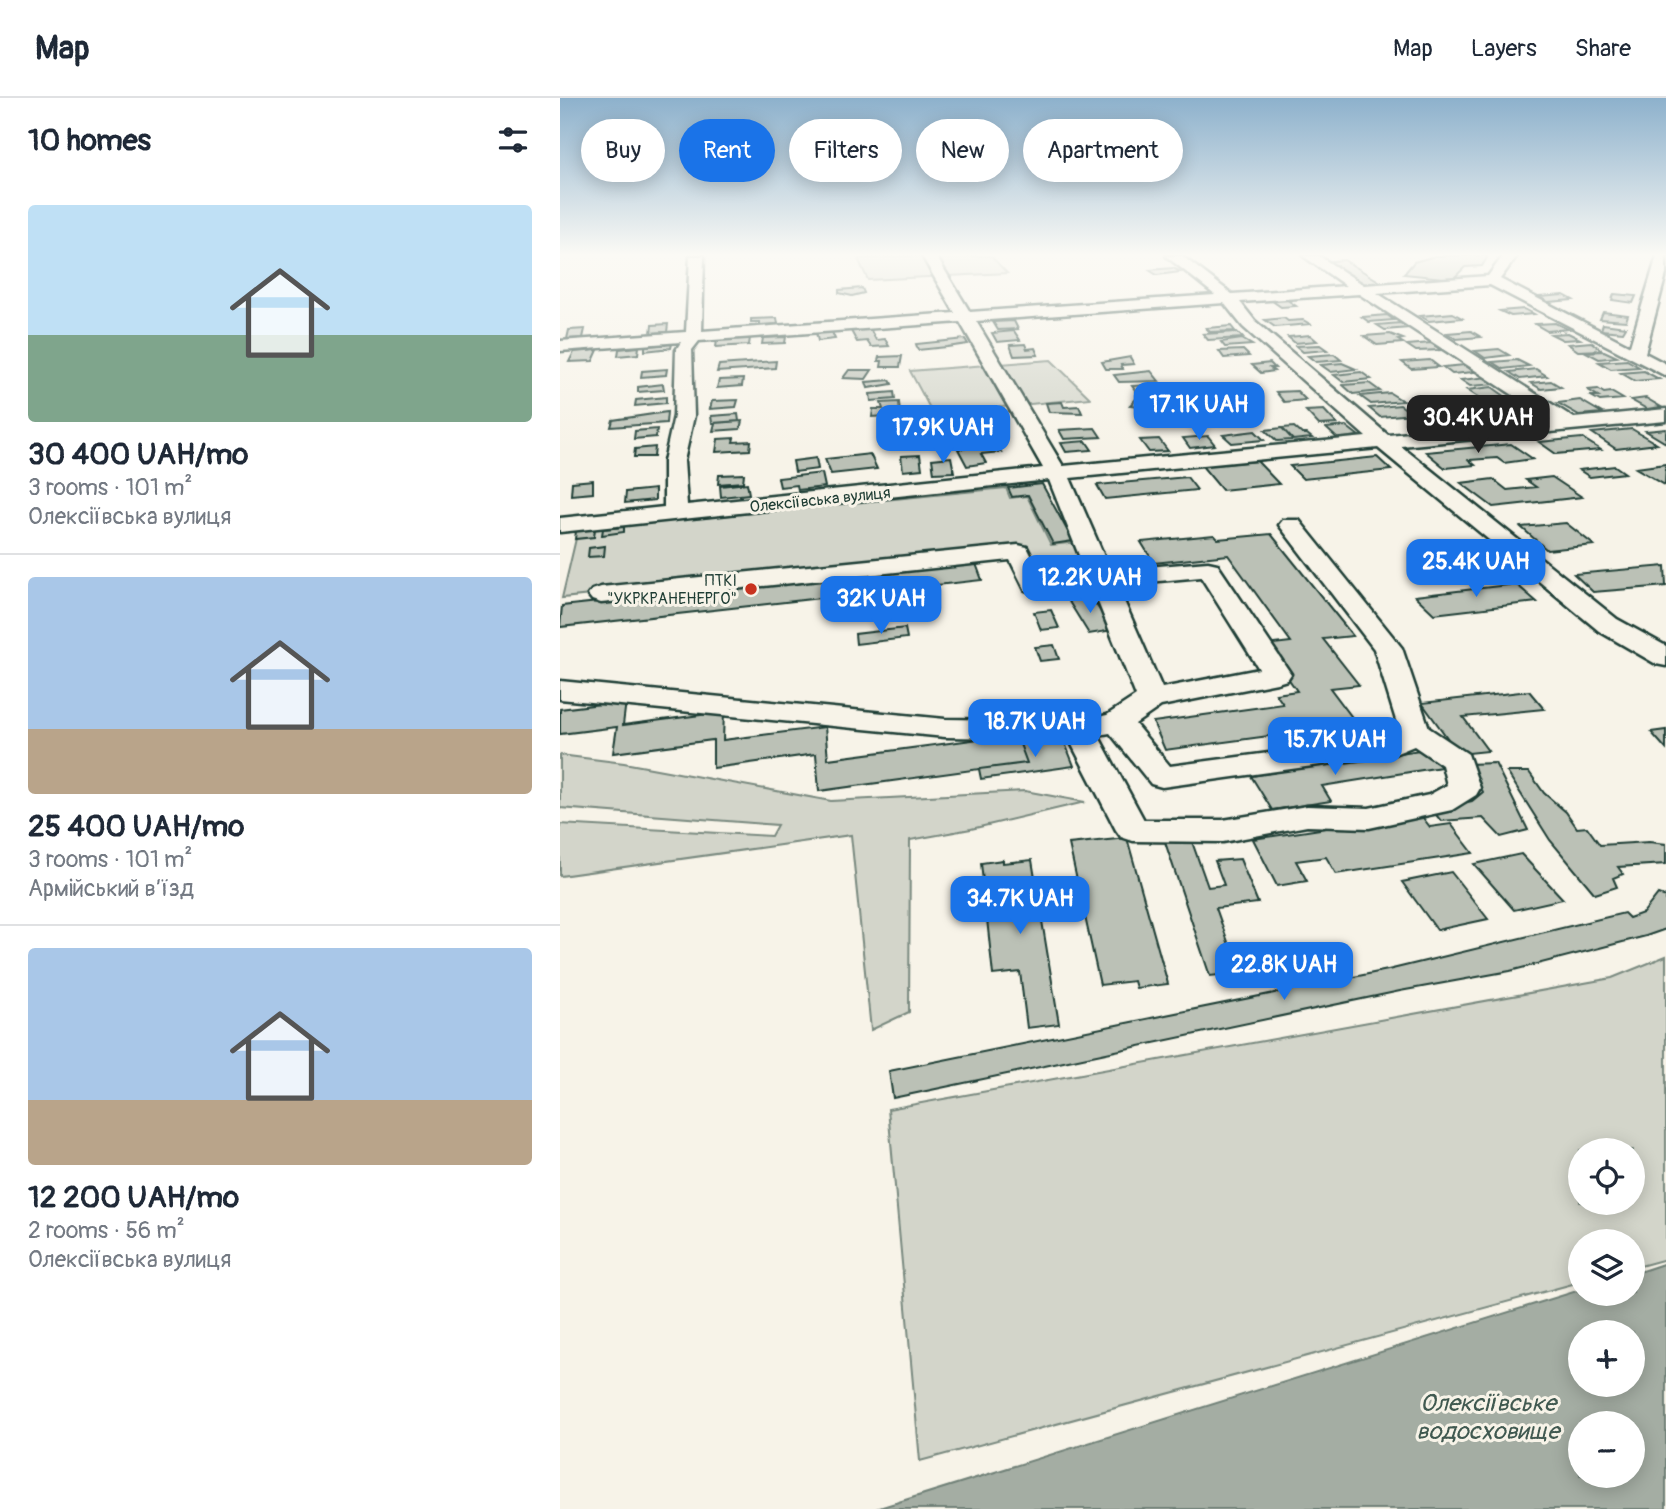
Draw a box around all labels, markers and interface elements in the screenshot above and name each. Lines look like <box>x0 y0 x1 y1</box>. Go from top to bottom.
text: Map <box>35 28 90 69</box>
text: Map <box>1393 34 1433 63</box>
text: Layers <box>1471 34 1537 63</box>
text: Share <box>1575 34 1631 63</box>
chip: Buy <box>581 119 665 182</box>
chip: Rent <box>679 119 775 182</box>
chip: Filters <box>789 119 902 182</box>
chip: New <box>916 119 1009 182</box>
chip: Apartment <box>1023 119 1183 182</box>
icon: filters <box>494 121 532 159</box>
text: 10 homes <box>28 122 151 159</box>
icon: home <box>217 250 343 376</box>
pin: 17.1K UAH <box>1119 382 1279 442</box>
text: 17.1K UAH <box>1150 390 1248 419</box>
pin: 30.4K UAH <box>1398 396 1558 455</box>
text: 30.4K UAH <box>1423 403 1533 432</box>
pin: 17.9K UAH <box>863 406 1023 465</box>
text: 17.9K UAH <box>892 413 994 442</box>
text: 30 400 UAH/mo <box>28 436 248 473</box>
text: 3 rooms · 101 m² <box>28 473 192 502</box>
street label: Олексіївська вулиця <box>749 483 891 517</box>
text: Олексіївська вулиця <box>28 502 231 531</box>
pin: 25.4K UAH <box>1396 540 1556 599</box>
text: 25.4K UAH <box>1422 547 1530 576</box>
pin: 12.2K UAH <box>1010 556 1170 615</box>
text: 12.2K UAH <box>1038 563 1142 592</box>
place label: ПТКІ "УКРКРАНЕНЕРГО" <box>607 571 737 609</box>
pin: 32K UAH <box>816 576 946 636</box>
marker: ПТКІ "УКРКРАНЕНЕРГО" <box>743 581 759 597</box>
text: 32K UAH <box>836 584 926 613</box>
icon: home <box>217 622 343 748</box>
pin: 18.7K UAH <box>955 700 1115 759</box>
text: 18.7K UAH <box>984 707 1086 736</box>
pin: 15.7K UAH <box>1255 718 1415 777</box>
text: 15.7K UAH <box>1284 725 1386 754</box>
text: 25 400 UAH/mo <box>28 808 244 845</box>
text: 3 rooms · 101 m² <box>28 845 192 874</box>
text: Армійський в’їзд <box>28 874 194 903</box>
pin: 34.7K UAH <box>940 876 1100 936</box>
text: 34.7K UAH <box>967 884 1073 913</box>
pin: 22.8K UAH <box>1204 942 1364 1002</box>
text: 22.8K UAH <box>1231 950 1337 979</box>
icon: home <box>217 993 343 1119</box>
map controls <box>1568 1138 1645 1488</box>
button: locate <box>1568 1138 1645 1215</box>
text: 12 200 UAH/mo <box>28 1179 239 1216</box>
text: 2 rooms · 56 m² <box>28 1216 185 1245</box>
button: layers <box>1568 1229 1645 1306</box>
text: Олексіївська вулиця <box>28 1245 231 1274</box>
button: + <box>1568 1320 1645 1397</box>
water label: Олексіївське водосховище <box>1417 1389 1562 1446</box>
button: − <box>1568 1411 1645 1488</box>

